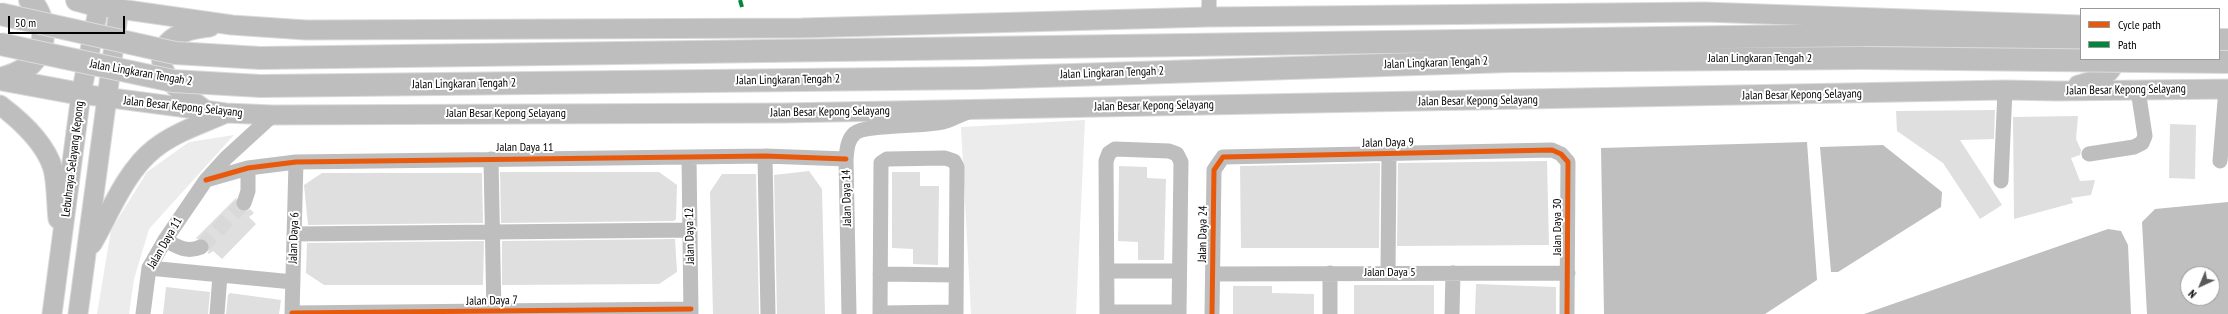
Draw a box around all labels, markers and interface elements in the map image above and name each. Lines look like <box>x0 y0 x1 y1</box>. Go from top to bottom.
scale bar <box>10 8 127 34</box>
legend <box>2080 8 2220 60</box>
text: 50 m <box>15 15 36 30</box>
text: Cycle path <box>2118 17 2161 32</box>
text: Path <box>2118 37 2136 52</box>
street label: Jalan Lingkaran Tengah 2 <box>1708 52 1812 66</box>
street label: Jalan Lingkaran Tengah 2 <box>1384 54 1488 72</box>
street label: Jalan Lingkaran Tengah 2 <box>89 57 193 89</box>
street label: Jalan Lingkaran Tengah 2 <box>1060 64 1164 82</box>
street label: Jalan Lingkaran Tengah 2 <box>736 72 840 88</box>
street label: Jalan Lingkaran Tengah 2 <box>412 76 516 92</box>
street label: Jalan Besar Kepong Selayang <box>2066 82 2186 98</box>
street label: Jalan Besar Kepong Selayang <box>1742 87 1862 103</box>
street label: Jalan Besar Kepong Selayang <box>1418 93 1538 109</box>
street label: Jalan Besar Kepong Selayang <box>123 94 243 120</box>
street label: Jalan Besar Kepong Selayang <box>1094 98 1214 114</box>
street label: Lebuhraya Selayang Kepong <box>59 100 87 218</box>
street label: Jalan Besar Kepong Selayang <box>770 104 890 120</box>
street label: Jalan Besar Kepong Selayang <box>446 107 566 121</box>
street label: Jalan Daya 9 <box>1362 135 1414 151</box>
street label: Jalan Daya 11 <box>497 141 553 155</box>
street label: Jalan Daya 14 <box>839 169 855 227</box>
street label: Jalan Daya 30 <box>1551 199 1565 255</box>
street label: Jalan Daya 24 <box>1195 205 1211 263</box>
street label: Jalan Daya 12 <box>682 207 698 265</box>
street label: Jalan Daya 6 <box>286 212 302 264</box>
street label: Jalan Daya 11 <box>145 215 185 271</box>
street label: Jalan Daya 5 <box>1364 266 1416 280</box>
north arrow <box>2180 266 2220 306</box>
text: N <box>2185 287 2199 301</box>
street label: Jalan Daya 7 <box>466 293 518 309</box>

